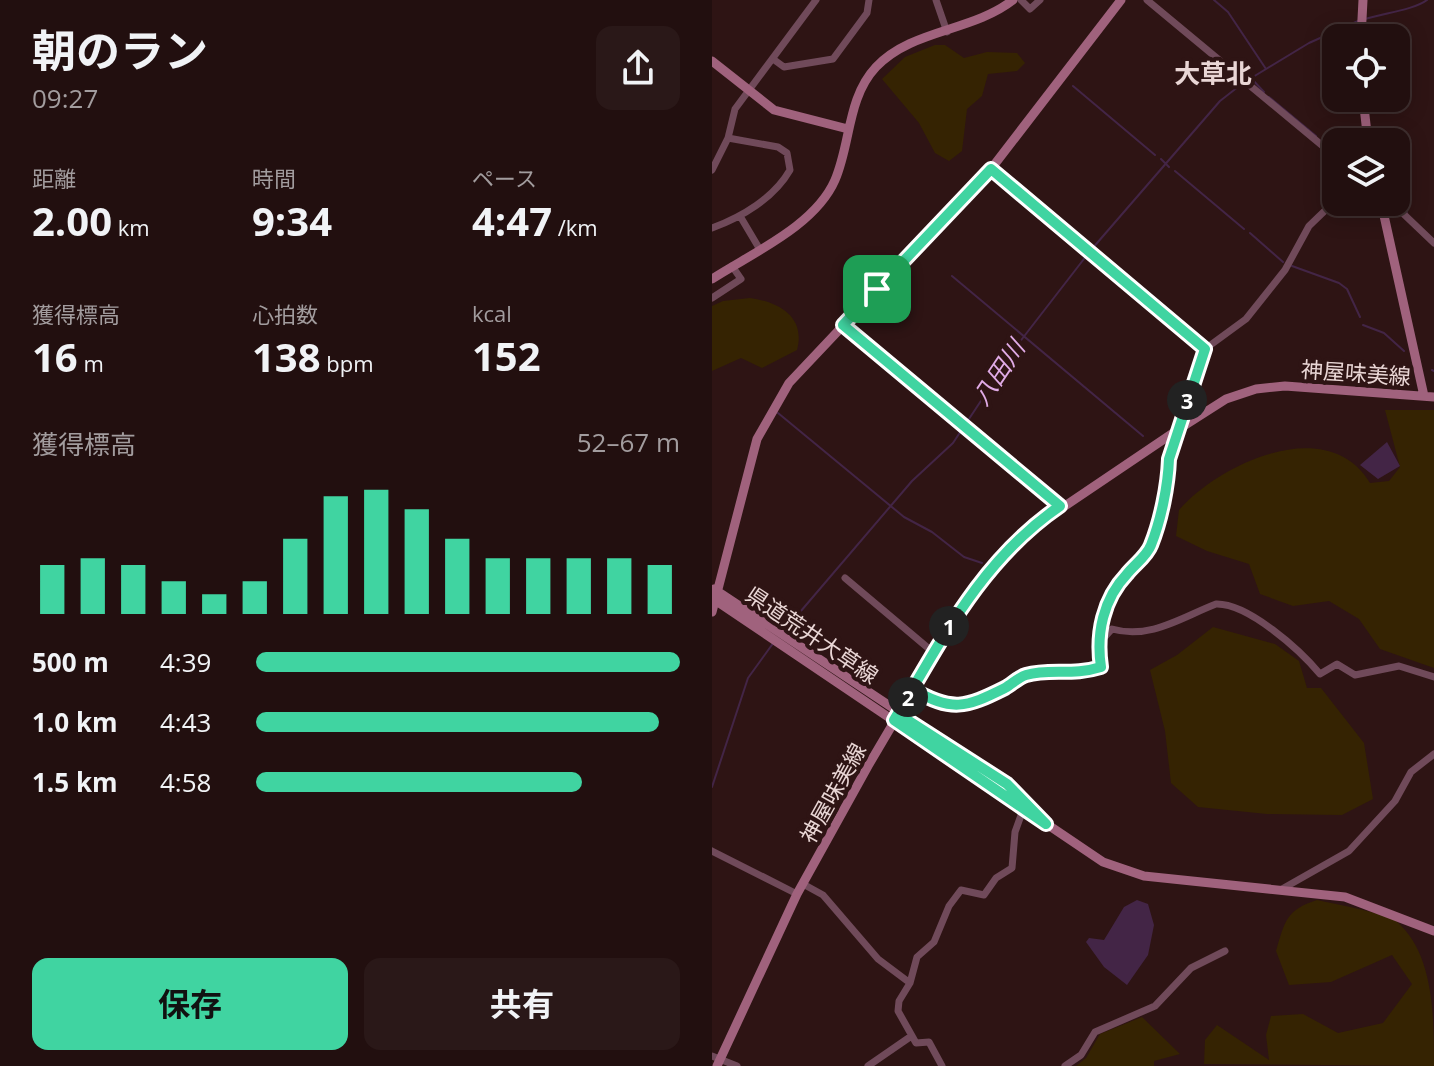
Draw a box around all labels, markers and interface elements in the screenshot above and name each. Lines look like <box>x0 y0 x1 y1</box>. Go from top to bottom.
text: 朝のラン <box>32 20 208 80</box>
map controls <box>1322 24 1410 216</box>
button: locate <box>1322 24 1410 112</box>
button: share <box>596 26 680 110</box>
district label: 大草北 <box>1174 55 1252 91</box>
text: 09:27 <box>32 80 98 116</box>
button: layers <box>1322 128 1410 216</box>
text: 距離 <box>32 163 76 193</box>
text: 時間 <box>252 163 296 193</box>
text: ペース <box>472 163 537 193</box>
text: 2.00 <box>32 193 112 248</box>
text: 9:34 <box>252 193 332 248</box>
text: 4:47 <box>472 193 552 248</box>
text: km <box>112 212 150 242</box>
text: /km <box>552 212 598 242</box>
pin <box>843 255 911 323</box>
icon: arrive <box>855 267 899 311</box>
text: kcal <box>472 298 512 328</box>
text: 獲得標高 <box>32 299 120 329</box>
text: 心拍数 <box>252 299 318 329</box>
text: 152 <box>472 328 541 383</box>
text: 16 <box>32 329 78 384</box>
text: 138 <box>252 329 321 384</box>
water label: 八田川 <box>964 331 1033 411</box>
text: m <box>78 348 104 378</box>
text: bpm <box>321 348 374 378</box>
street label: 神屋味美線 <box>1300 353 1412 391</box>
pin: 3 <box>1167 380 1207 420</box>
text: 3 <box>1181 385 1193 415</box>
text: 52–67 m <box>577 424 680 460</box>
text: 獲得標高 <box>32 426 136 462</box>
street label: 県道荒井大草線 <box>740 579 885 690</box>
pin: 1 <box>929 606 969 646</box>
text: 1 <box>943 611 955 641</box>
text: 500 m <box>32 644 109 680</box>
text: 4:39 <box>160 644 211 680</box>
pin: 2 <box>888 677 928 717</box>
text: 2 <box>902 682 914 712</box>
text: 1.0 km <box>32 704 118 740</box>
text: 4:43 <box>160 704 211 740</box>
street label: 神屋味美線 <box>792 737 872 848</box>
text: 1.5 km <box>32 764 118 800</box>
text: 4:58 <box>160 764 211 800</box>
button: 保存 <box>32 958 348 1050</box>
button: 共有 <box>364 958 680 1050</box>

